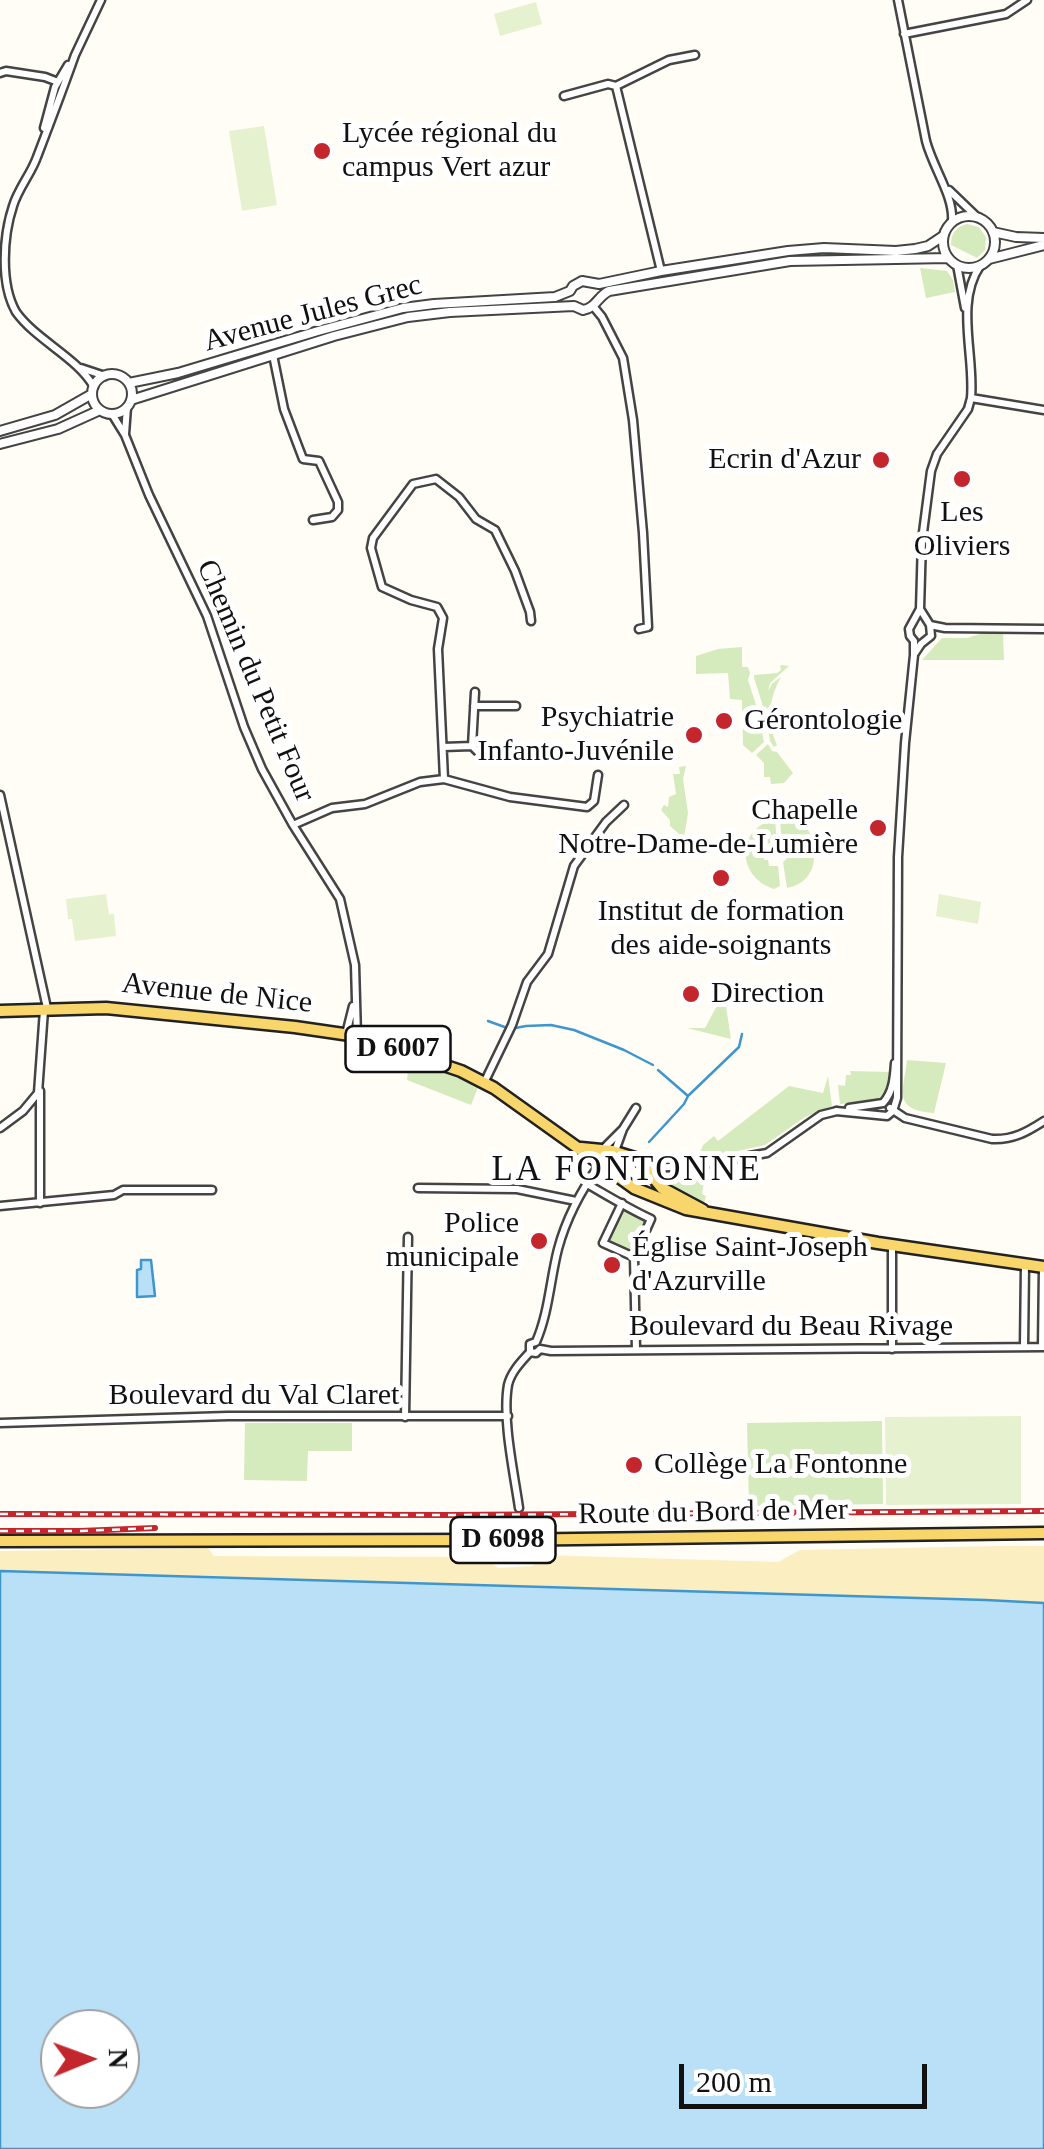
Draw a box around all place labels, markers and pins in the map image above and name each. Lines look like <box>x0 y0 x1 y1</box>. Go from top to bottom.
place label: Lycée régional du campus Vert azur <box>342 116 557 186</box>
marker: Lycée régional du campus Vert azur <box>311 140 333 162</box>
place label: Ecrin d'Azur <box>708 442 861 478</box>
marker: Ecrin d'Azur <box>870 449 892 471</box>
marker: Les Oliviers <box>951 468 973 490</box>
place label: Les Oliviers <box>914 495 1010 566</box>
place label: Psychiatrie Infanto-Juvénile <box>477 700 674 770</box>
place label: Gérontologie <box>744 703 902 739</box>
marker: Gérontologie <box>713 710 735 732</box>
marker: Psychiatrie Infanto-Juvénile <box>683 724 705 746</box>
place label: Chapelle Notre-Dame-de-Lumière <box>558 793 858 864</box>
marker: Chapelle Notre-Dame-de-Lumière <box>867 817 889 839</box>
marker: Institut de formation des aide-soignants <box>710 867 732 889</box>
place label: Institut de formation des aide-soignants <box>598 894 844 964</box>
place label: Direction <box>711 976 824 1012</box>
marker: Direction <box>680 983 702 1005</box>
place label: Police municipale <box>386 1206 519 1276</box>
marker: Police municipale <box>528 1230 550 1252</box>
place label: Église Saint-Joseph d'Azurville <box>632 1230 868 1300</box>
marker: Église Saint-Joseph d'Azurville <box>601 1254 623 1276</box>
place label: Collège La Fontonne <box>654 1447 907 1483</box>
marker: Collège La Fontonne <box>623 1454 645 1476</box>

